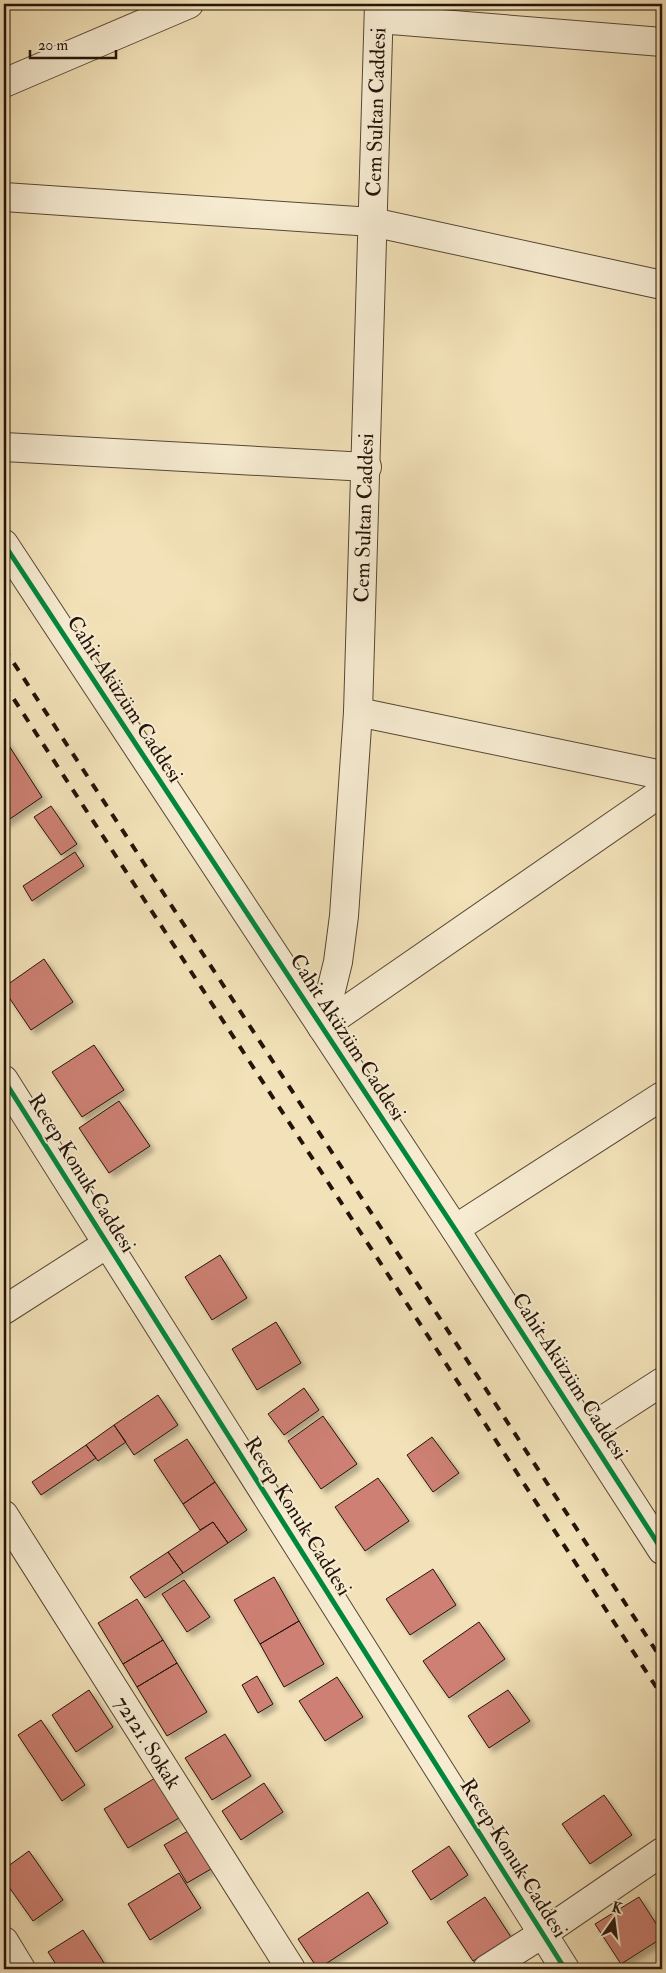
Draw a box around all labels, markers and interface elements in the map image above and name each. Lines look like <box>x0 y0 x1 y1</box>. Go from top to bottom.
street label: Cem Sultan Caddesi <box>360 27 392 197</box>
scale bar <box>30 28 116 60</box>
text: 20 m <box>38 36 68 55</box>
street label: Cem Sultan Caddesi <box>348 432 380 603</box>
street label: Cahit Aküzüm Caddesi <box>61 611 189 788</box>
street label: Cahit Aküzüm Caddesi <box>284 949 412 1126</box>
street label: Recep Konuk Caddesi <box>22 1089 142 1258</box>
street label: Cahit Aküzüm Caddesi <box>506 1288 634 1465</box>
street label: Recep Konuk Caddesi <box>238 1432 358 1601</box>
street label: 72121. Sokak <box>108 1691 187 1794</box>
street label: Recep Konuk Caddesi <box>454 1774 574 1943</box>
north arrow <box>588 1896 638 1946</box>
text: K <box>610 1898 625 1918</box>

